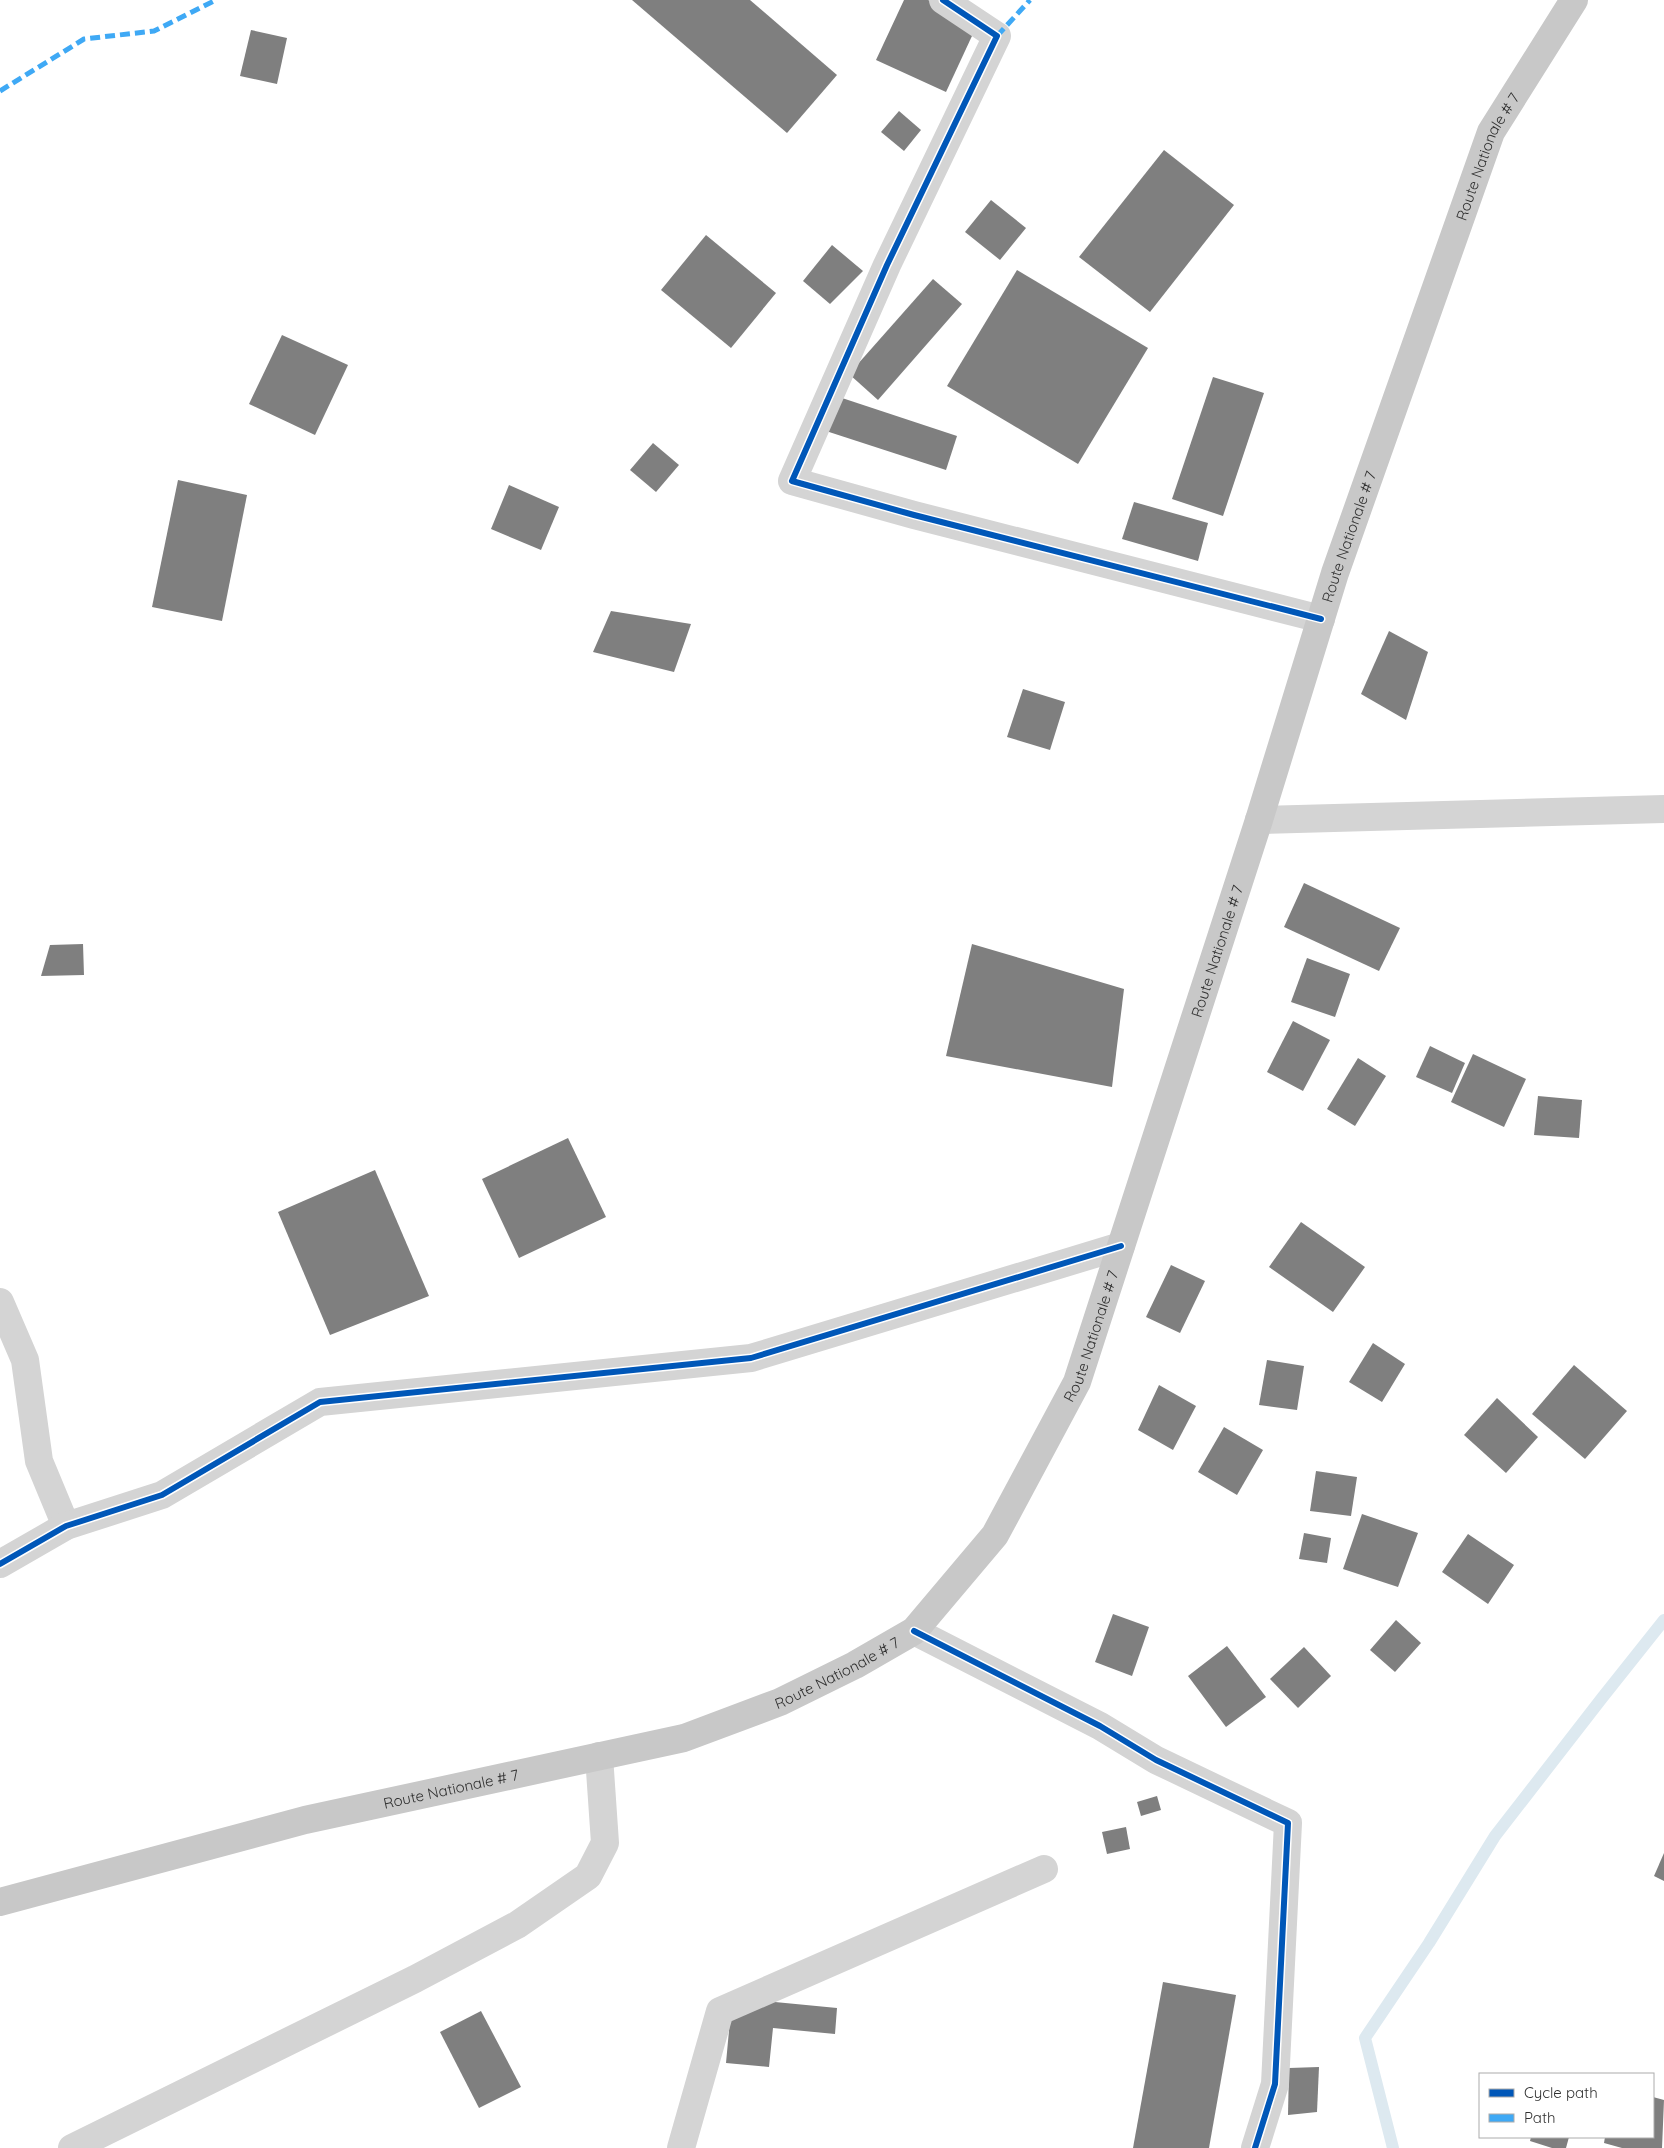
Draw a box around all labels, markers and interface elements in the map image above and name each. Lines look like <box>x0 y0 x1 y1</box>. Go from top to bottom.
street label: Route Nationale # 7 <box>1451 89 1523 223</box>
street label: Route Nationale # 7 <box>1317 468 1380 605</box>
street label: Route Nationale # 7 <box>1186 882 1247 1020</box>
street label: Route Nationale # 7 <box>1059 1268 1122 1405</box>
street label: Route Nationale # 7 <box>772 1632 903 1713</box>
street label: Route Nationale # 7 <box>381 1765 520 1812</box>
legend <box>1479 2073 1654 2138</box>
text: Cycle path <box>1524 2083 1598 2102</box>
text: Path <box>1524 2108 1556 2127</box>

